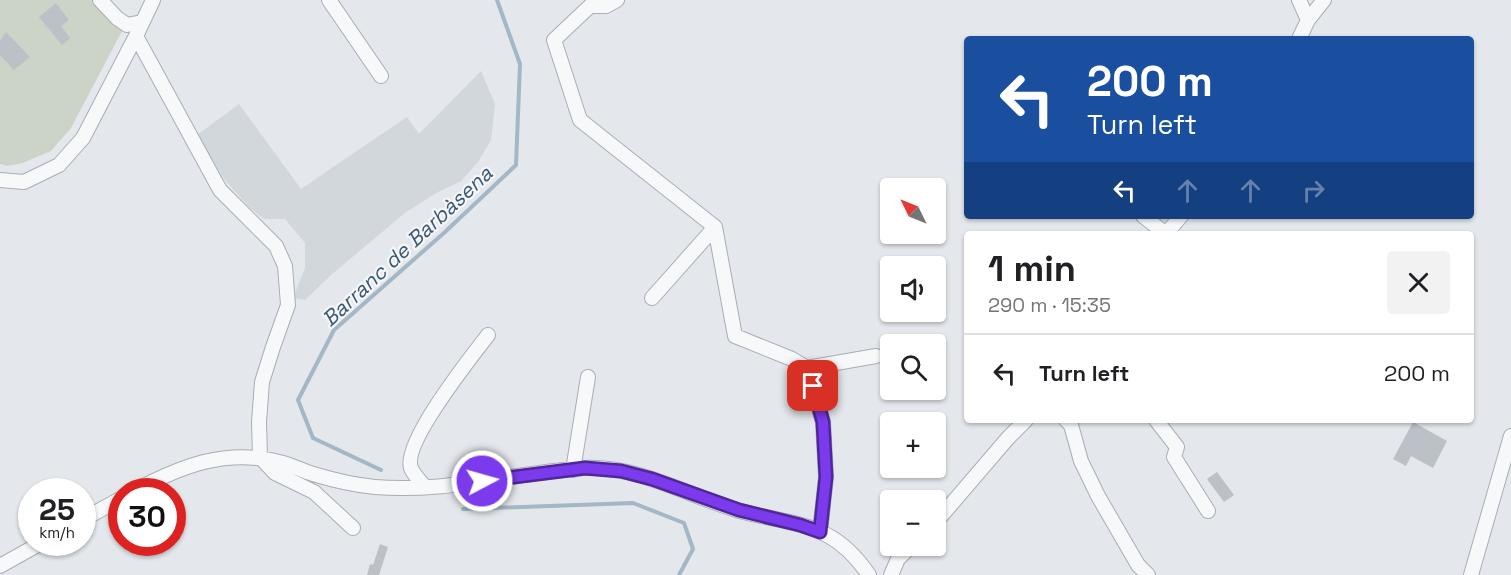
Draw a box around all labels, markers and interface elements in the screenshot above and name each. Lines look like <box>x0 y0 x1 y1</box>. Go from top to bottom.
text: 200 m <box>1087 55 1213 108</box>
icon: left <box>988 60 1066 138</box>
text: Turn left <box>1087 107 1197 142</box>
water label: Barranc de Barbàsena <box>316 159 499 332</box>
icon: left <box>1108 174 1141 207</box>
icon: ahead <box>1171 174 1204 207</box>
icon: ahead <box>1234 174 1267 207</box>
icon: right <box>1297 174 1330 207</box>
north arrow <box>880 178 946 244</box>
map controls <box>880 178 946 556</box>
text: 1 min <box>988 246 1076 292</box>
button: close <box>1387 251 1450 314</box>
button: sound <box>880 256 946 322</box>
text: 290 m · 15:35 <box>988 292 1111 318</box>
button: search <box>880 334 946 400</box>
icon: left <box>988 357 1021 390</box>
text: Turn left <box>1039 359 1129 387</box>
text: 200 m <box>1384 359 1450 387</box>
pin <box>787 360 838 411</box>
icon: arrive <box>796 369 829 402</box>
button: + <box>880 412 946 478</box>
position arrow <box>450 449 514 513</box>
speed limit sign: 30 <box>108 478 186 556</box>
text: 25 <box>39 490 75 529</box>
button: − <box>880 490 946 556</box>
text: km/h <box>39 523 75 542</box>

